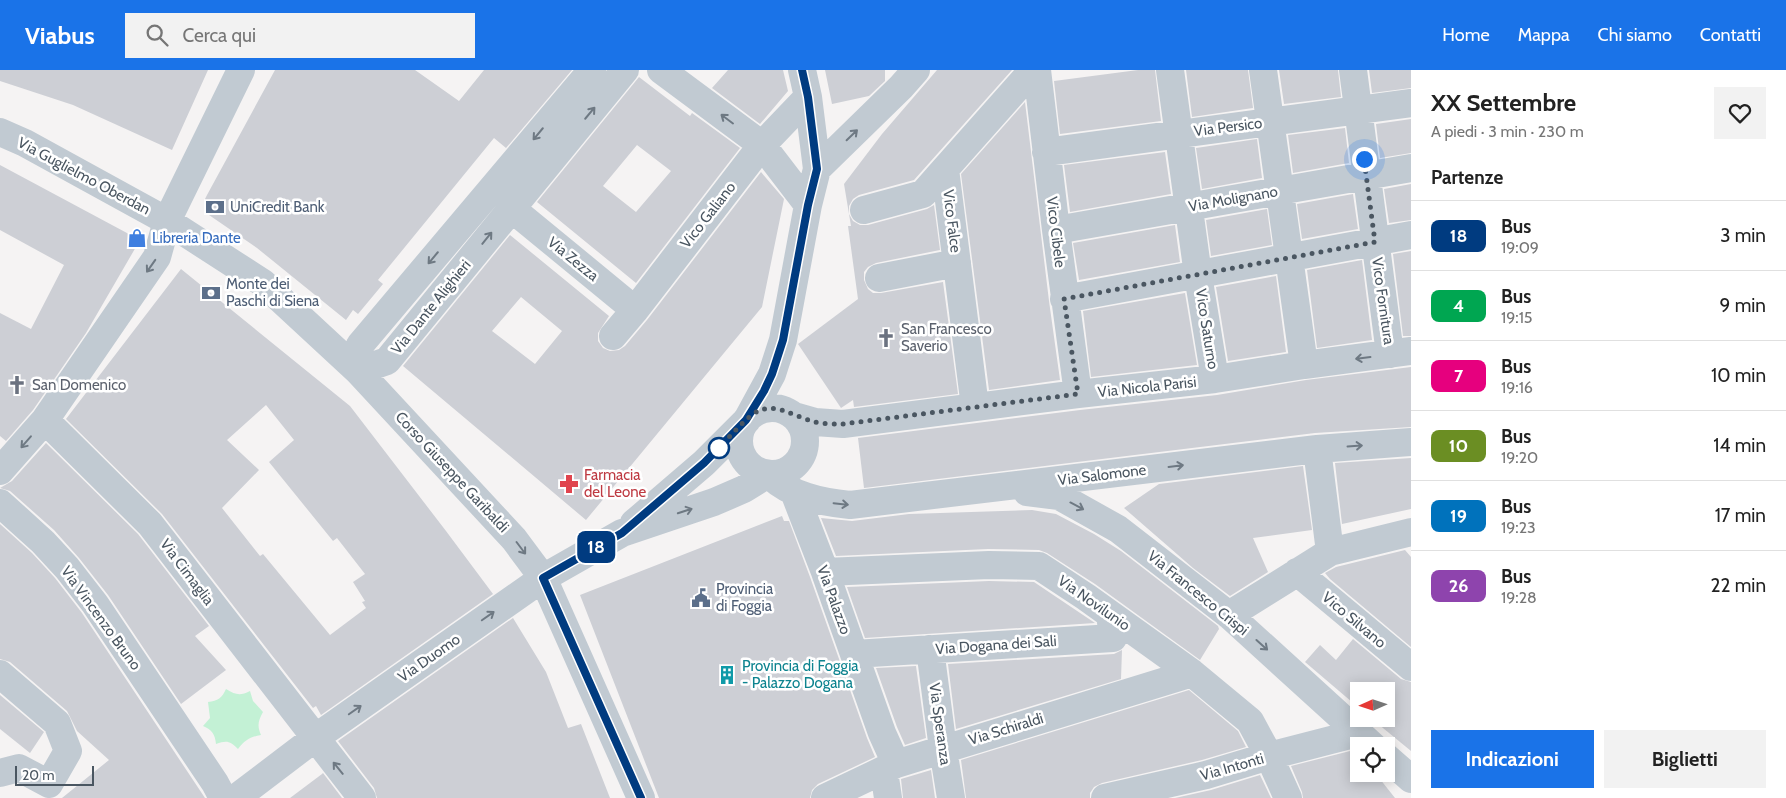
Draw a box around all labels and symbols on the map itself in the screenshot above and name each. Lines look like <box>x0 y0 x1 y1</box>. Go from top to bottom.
one-way arrow <box>584 106 595 119</box>
one-way arrow <box>720 114 734 124</box>
street label: Via Persico <box>1193 114 1263 140</box>
one-way arrow <box>532 127 543 140</box>
one-way arrow <box>846 129 858 141</box>
street label: Via Guglielmo Oberdan <box>15 133 153 219</box>
your location <box>1352 147 1377 172</box>
street label: Vico Galiano <box>677 178 739 252</box>
street label: Via Molignano <box>1187 182 1279 216</box>
street label: Vico Falce <box>939 188 965 254</box>
street label: Vico Cibele <box>1043 195 1069 269</box>
bank icon: UniCredit Bank <box>204 196 226 218</box>
place label: UniCredit Bank <box>230 198 325 216</box>
shop icon: Libreria Dante <box>126 227 148 249</box>
place label: Libreria Dante <box>152 229 241 247</box>
one-way arrow <box>481 232 492 245</box>
street label: Via Zezza <box>544 233 603 285</box>
one-way arrow <box>427 251 438 264</box>
street label: Via Dante Alighieri <box>387 256 475 358</box>
street label: Vico Fornitura <box>1368 256 1398 347</box>
one-way arrow <box>146 259 156 273</box>
place label: Monte dei Paschi di Siena <box>226 275 320 310</box>
bank icon: Monte dei Paschi di Siena <box>200 282 222 304</box>
street label: Vico Saturno <box>1192 287 1222 371</box>
place label: San Francesco Saverio <box>901 320 992 355</box>
church icon: San Francesco Saverio <box>875 327 897 349</box>
one-way arrow <box>1355 353 1371 363</box>
street label: Via Nicola Parisi <box>1097 373 1197 401</box>
church icon: San Domenico <box>6 374 28 396</box>
place label: San Domenico <box>32 376 126 394</box>
street label: Corso Giuseppe Garibaldi <box>391 408 513 536</box>
one-way arrow <box>21 435 32 448</box>
unlabelled marker <box>708 437 730 459</box>
one-way arrow <box>1347 441 1363 451</box>
street label: Via Salomone <box>1057 461 1147 489</box>
one-way arrow <box>1168 461 1184 471</box>
place label: Farmacia del Leone <box>584 466 647 501</box>
pharmacy icon: Farmacia del Leone <box>558 473 580 495</box>
one-way arrow <box>833 499 849 509</box>
one-way arrow <box>1069 501 1084 511</box>
one-way arrow <box>676 505 692 515</box>
line badge: 18 <box>574 531 618 563</box>
street label: Via Cimaglia <box>156 535 218 609</box>
one-way arrow <box>516 541 526 555</box>
street label: Via Francesco Crispi <box>1144 547 1252 639</box>
street label: Via Vincenzo Bruno <box>57 562 145 674</box>
street label: Via Palazzo <box>813 563 855 637</box>
street label: Via Novilunio <box>1055 572 1133 634</box>
place label: Provincia di Foggia <box>716 580 774 615</box>
public building icon: Provincia di Foggia <box>690 587 712 609</box>
street label: Vico Silvano <box>1318 588 1390 652</box>
one-way arrow <box>480 611 494 621</box>
street label: Via Duomo <box>394 630 464 686</box>
street label: Via Dogana dei Sali <box>935 632 1057 658</box>
one-way arrow <box>1255 639 1268 651</box>
place label: Provincia di Foggia - Palazzo Dogana <box>742 657 859 692</box>
building icon: Provincia di Foggia - Palazzo Dogana <box>716 664 738 686</box>
street label: Via Speranza <box>925 682 955 767</box>
north arrow <box>1350 682 1395 728</box>
one-way arrow <box>348 705 362 715</box>
street label: Via Schiraldi <box>966 709 1046 749</box>
street label: Via Intonti <box>1198 749 1266 785</box>
one-way arrow <box>333 762 344 775</box>
scale bar <box>15 763 94 786</box>

